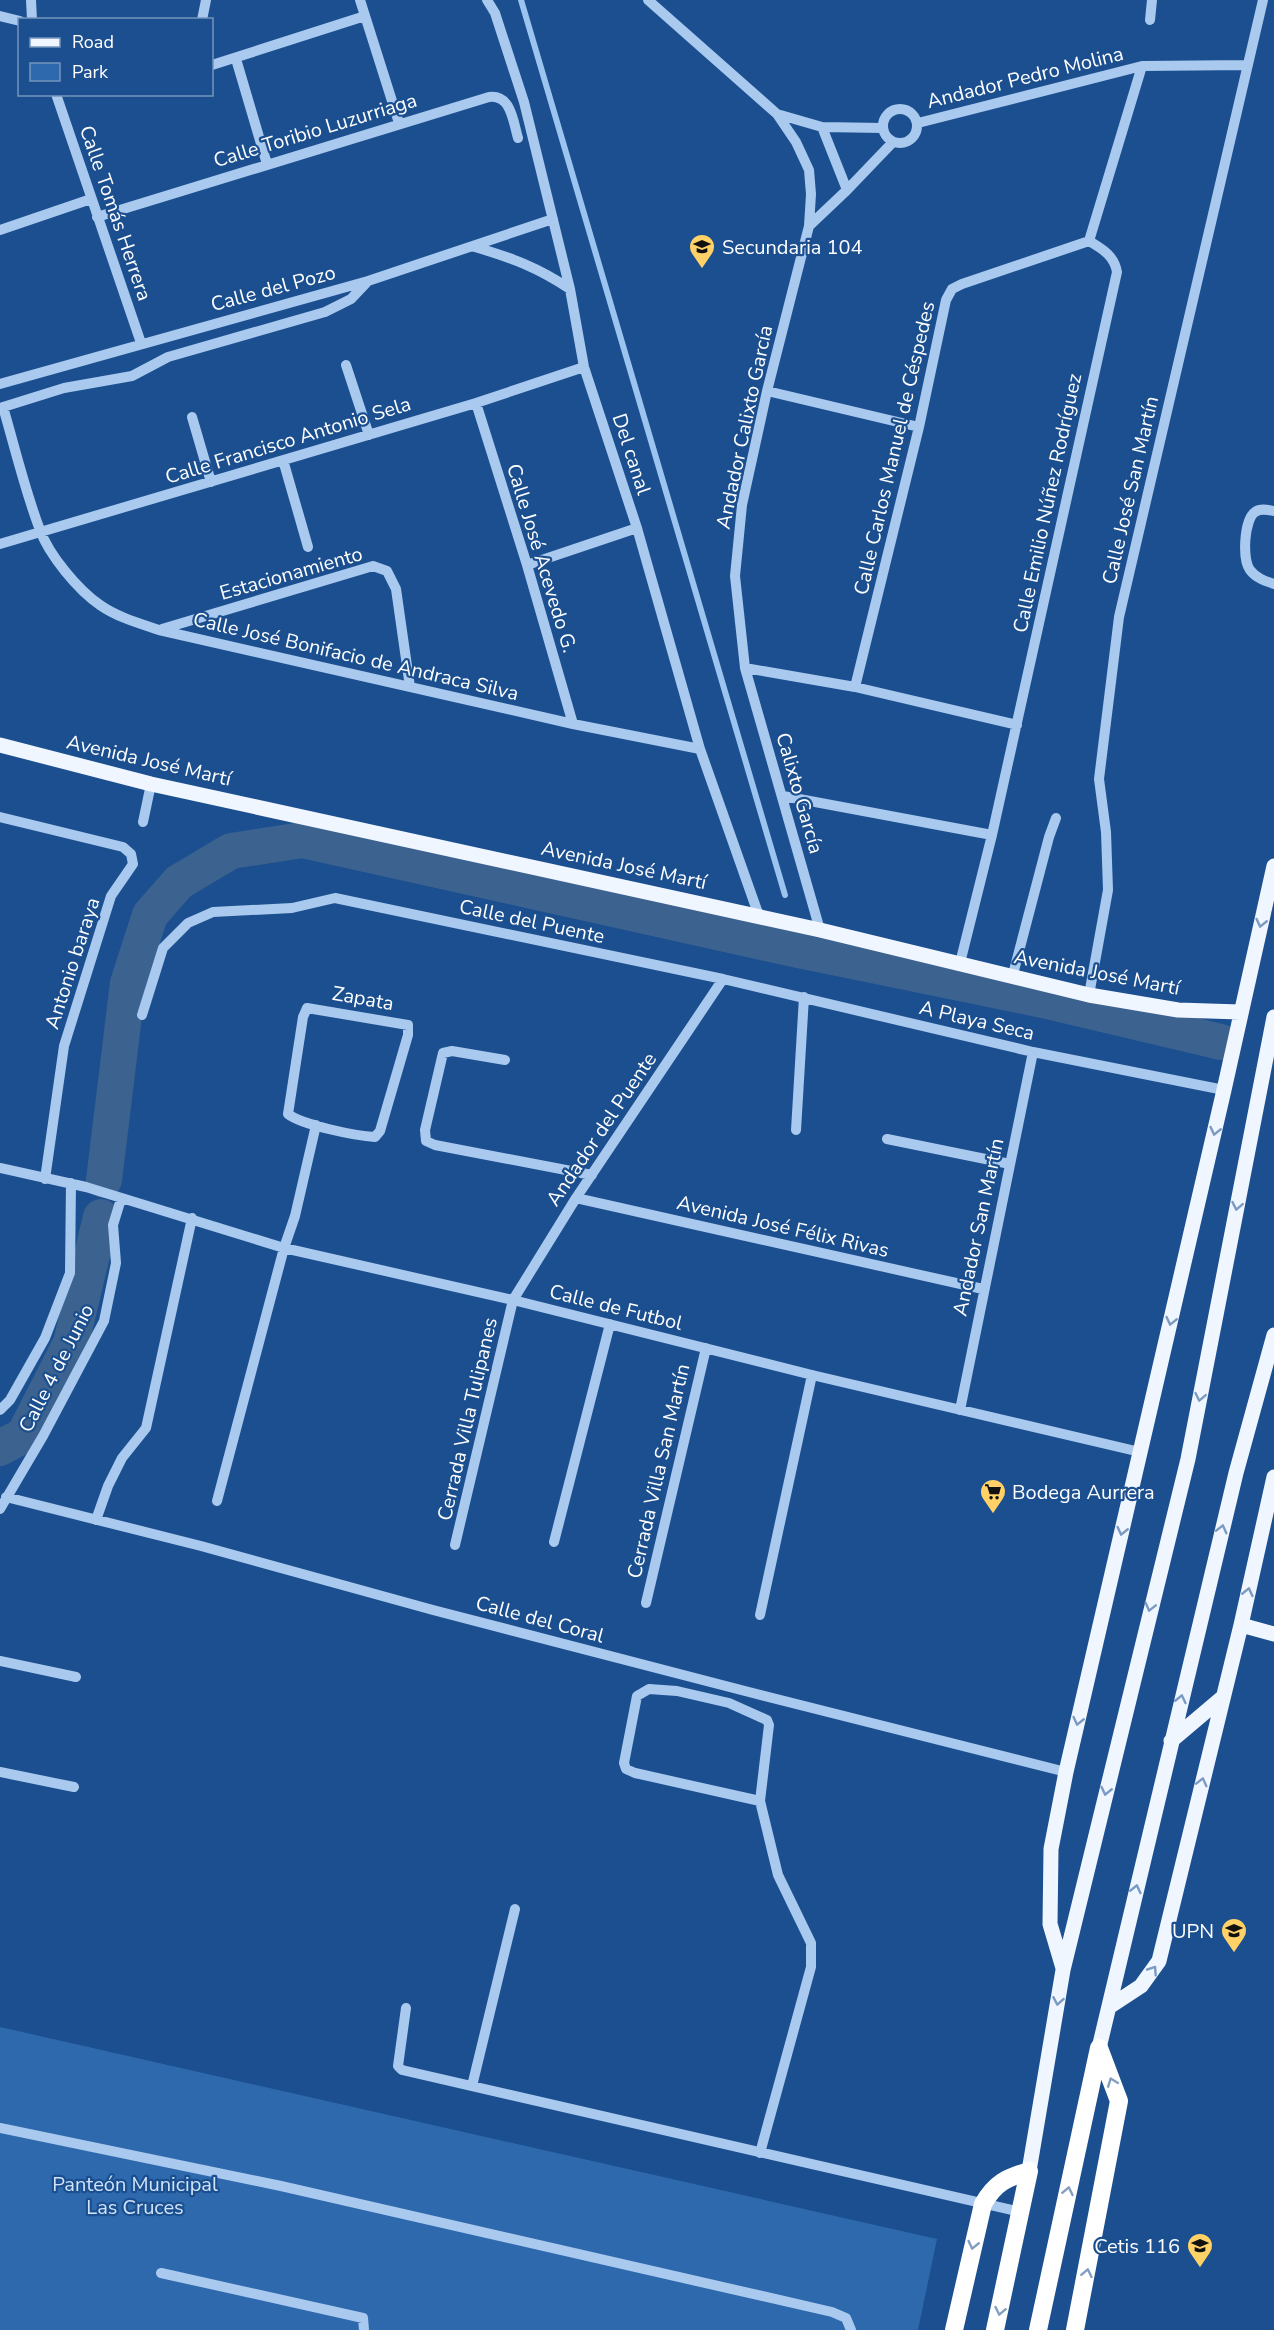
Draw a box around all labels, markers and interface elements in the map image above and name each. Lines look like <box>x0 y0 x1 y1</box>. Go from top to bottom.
legend <box>18 18 213 96</box>
text: Road <box>72 30 114 54</box>
street label: Andador Pedro Molina <box>924 40 1126 115</box>
text: Park <box>72 60 109 84</box>
street label: Calle Toribio Luzurriaga <box>210 87 420 174</box>
street label: Calle Tomás Herrera <box>73 122 158 304</box>
school or university icon: Secundaria 104 <box>687 232 717 270</box>
place label: Secundaria 104 <box>722 234 863 261</box>
street label: Calle del Pozo <box>208 259 338 318</box>
street label: Calle Carlos Manuel de Céspedes <box>848 299 941 598</box>
street label: Andador Calixto García <box>710 323 779 532</box>
street label: Calle Emilio Núñez Rodríguez <box>1007 371 1088 635</box>
street label: Calle Francisco Antonio Sela <box>162 390 414 491</box>
street label: Calle José San Martín <box>1096 394 1165 587</box>
street label: Del canal <box>606 410 657 498</box>
street label: Calle José Acevedo G. <box>500 460 583 656</box>
street label: Estacionamiento <box>217 540 366 607</box>
street label: Calle José Bonifacio de Andraca Silva <box>191 606 521 707</box>
street label: Avenida José Martí <box>64 728 235 793</box>
street label: Calixto García <box>769 730 830 857</box>
street label: Avenida José Martí <box>539 835 710 896</box>
street label: Calle del Puente <box>457 893 607 950</box>
street label: Antonio baraya <box>39 894 106 1032</box>
one-way arrow <box>1255 918 1268 928</box>
street label: Avenida José Martí <box>1012 943 1183 1002</box>
street label: Zapata <box>330 980 396 1017</box>
street label: A Playa Seca <box>917 994 1037 1047</box>
street label: Andador del Puente <box>540 1047 663 1211</box>
one-way arrow <box>1209 1126 1222 1136</box>
street label: Andador San Martín <box>946 1136 1011 1318</box>
street label: Avenida José Félix Rivas <box>674 1189 892 1264</box>
one-way arrow <box>1231 1200 1244 1210</box>
street label: Calle de Futbol <box>546 1278 685 1337</box>
street label: Calle 4 de Junio <box>12 1299 100 1437</box>
street label: Cerrada Villa Tulipanes <box>431 1315 504 1523</box>
one-way arrow <box>1165 1316 1178 1326</box>
street label: Cerrada Villa San Martín <box>621 1361 696 1581</box>
one-way arrow <box>1194 1392 1207 1402</box>
supermarket icon: Bodega Aurrera <box>978 1477 1008 1515</box>
place label: Bodega Aurrera <box>1012 1479 1155 1506</box>
one-way arrow <box>1215 1524 1228 1534</box>
one-way arrow <box>1116 1526 1129 1536</box>
one-way arrow <box>1241 1588 1254 1598</box>
street label: Calle del Coral <box>473 1589 607 1650</box>
one-way arrow <box>1145 1602 1158 1612</box>
one-way arrow <box>1173 1694 1186 1704</box>
one-way arrow <box>1072 1716 1085 1726</box>
one-way arrow <box>1195 1777 1208 1787</box>
one-way arrow <box>1101 1786 1114 1796</box>
one-way arrow <box>1129 1884 1142 1894</box>
school or university icon: UPN <box>1219 1916 1249 1954</box>
place label: UPN <box>1172 1918 1214 1945</box>
one-way arrow <box>1145 1966 1157 1976</box>
one-way arrow <box>1052 1996 1065 2006</box>
one-way arrow <box>1107 2077 1119 2088</box>
park label: Panteón Municipal Las Cruces <box>52 2171 218 2221</box>
one-way arrow <box>1061 2186 1074 2196</box>
school or university icon: Cetis 116 <box>1185 2231 1215 2269</box>
place label: Cetis 116 <box>1094 2233 1180 2260</box>
one-way arrow <box>968 2239 981 2249</box>
one-way arrow <box>1080 2268 1093 2278</box>
one-way arrow <box>994 2305 1007 2315</box>

